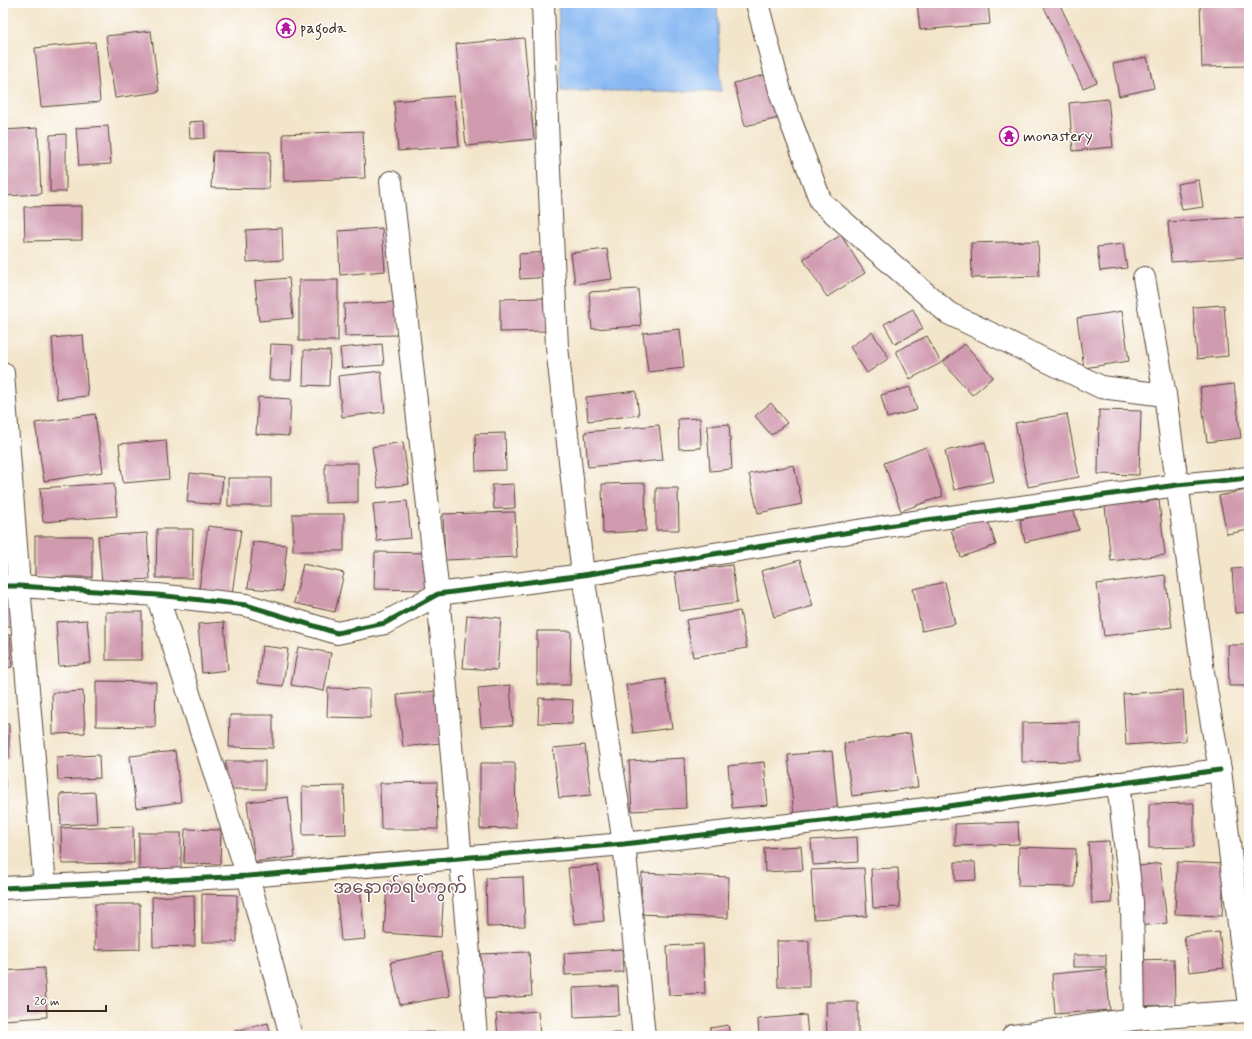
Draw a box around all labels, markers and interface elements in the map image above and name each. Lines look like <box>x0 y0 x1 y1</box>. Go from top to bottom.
temple icon: pagoda <box>275 17 297 39</box>
place label: pagoda <box>300 18 347 40</box>
temple icon: monastery <box>998 125 1020 147</box>
place label: monastery <box>1023 126 1093 147</box>
district label: အနောက်ရပ်ကွက် <box>333 874 467 902</box>
scale bar <box>28 987 106 1013</box>
text: 20 m <box>34 994 60 1010</box>

